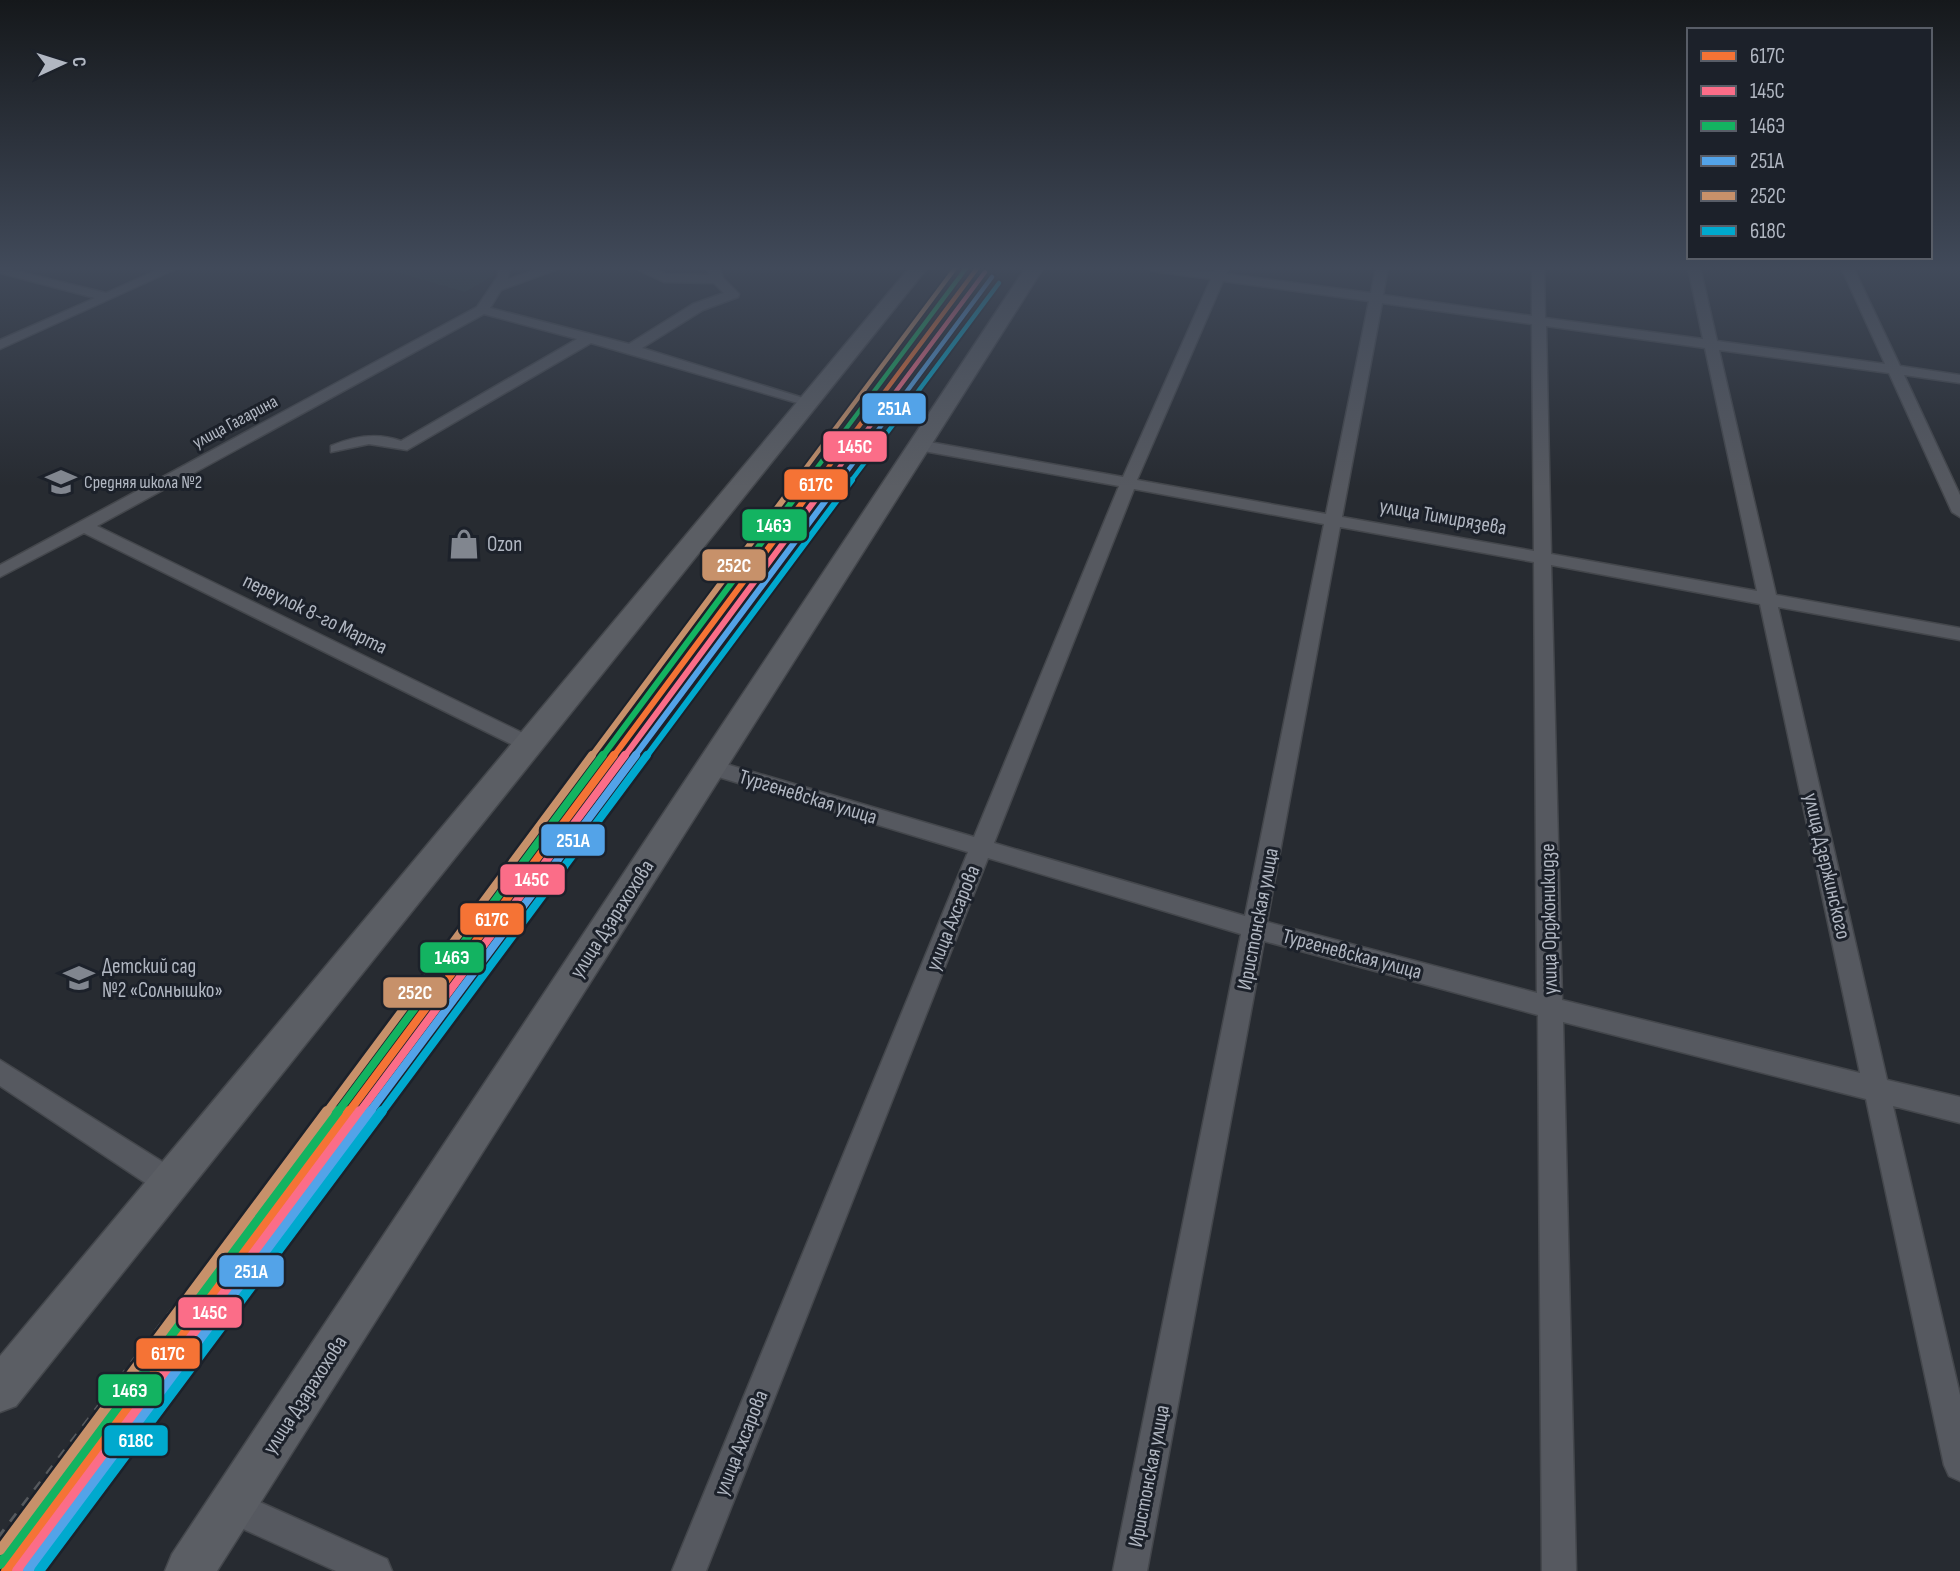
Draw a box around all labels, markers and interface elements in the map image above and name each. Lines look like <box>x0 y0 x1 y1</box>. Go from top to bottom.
north arrow <box>28 28 98 98</box>
legend <box>1687 28 1932 259</box>
text: 617C <box>1750 44 1785 69</box>
text: С <box>67 56 90 68</box>
text: 145С <box>1750 79 1785 104</box>
text: 146Э <box>1750 114 1785 139</box>
text: 251А <box>1750 149 1785 174</box>
text: 252С <box>1750 184 1786 209</box>
text: 618С <box>1750 219 1786 244</box>
street label: улица Гагарина <box>189 391 281 453</box>
line badge: 251А <box>861 392 927 425</box>
text: 251А <box>877 398 912 421</box>
line badge: 145С <box>822 430 888 463</box>
text: 145С <box>838 436 873 459</box>
school or university icon: Средняя школа №2 <box>44 465 78 499</box>
line badge: 617C <box>783 468 849 501</box>
place label: Средняя школа №2 <box>84 472 202 493</box>
text: 617C <box>799 474 833 497</box>
street label: улица Тимирязева <box>1377 493 1509 541</box>
line badge: 146Э <box>741 508 808 542</box>
text: 146Э <box>757 515 791 538</box>
shop icon: Ozon <box>447 527 481 561</box>
place label: Ozon <box>487 532 522 557</box>
line badge: 252С <box>701 548 767 582</box>
text: 252С <box>717 555 752 578</box>
street label: переулок 8-го Марта <box>239 568 391 660</box>
street label: Тургеневская улица <box>736 764 880 830</box>
street label: улица Дзержинского <box>1798 790 1856 942</box>
line badge: 251А <box>540 823 606 857</box>
text: 251А <box>556 830 591 853</box>
street label: улица Орджоникидзе <box>1535 843 1563 995</box>
street label: Иристонская улица <box>1232 846 1284 992</box>
street label: улица Дзарахохова <box>565 855 659 983</box>
street label: улица Ахсарова <box>921 862 985 974</box>
line badge: 145С <box>499 863 566 896</box>
text: 145С <box>515 869 550 892</box>
line badge: 617C <box>459 902 525 936</box>
text: 617C <box>475 909 509 932</box>
street label: Тургеневская улица <box>1280 923 1424 985</box>
line badge: 146Э <box>419 941 485 974</box>
text: 146Э <box>435 947 469 970</box>
place label: Детский сад №2 «Солнышко» <box>102 954 223 1003</box>
school or university icon: Детский сад №2 «Солнышко» <box>62 961 96 995</box>
line badge: 252С <box>382 976 448 1009</box>
text: 252С <box>398 982 433 1005</box>
line badge: 251А <box>218 1254 285 1288</box>
text: 251А <box>234 1261 269 1284</box>
line badge: 145С <box>177 1296 243 1329</box>
text: 145С <box>193 1302 228 1325</box>
street label: улица Дзарахохова <box>258 1331 352 1459</box>
line badge: 617C <box>135 1337 201 1370</box>
text: 617C <box>151 1343 185 1366</box>
line badge: 146Э <box>97 1373 163 1407</box>
text: 146Э <box>113 1380 147 1403</box>
street label: улица Ахсарова <box>709 1387 773 1499</box>
street label: Иристонская улица <box>1123 1403 1175 1549</box>
line badge: 618С <box>103 1424 169 1457</box>
text: 618С <box>118 1430 154 1453</box>

